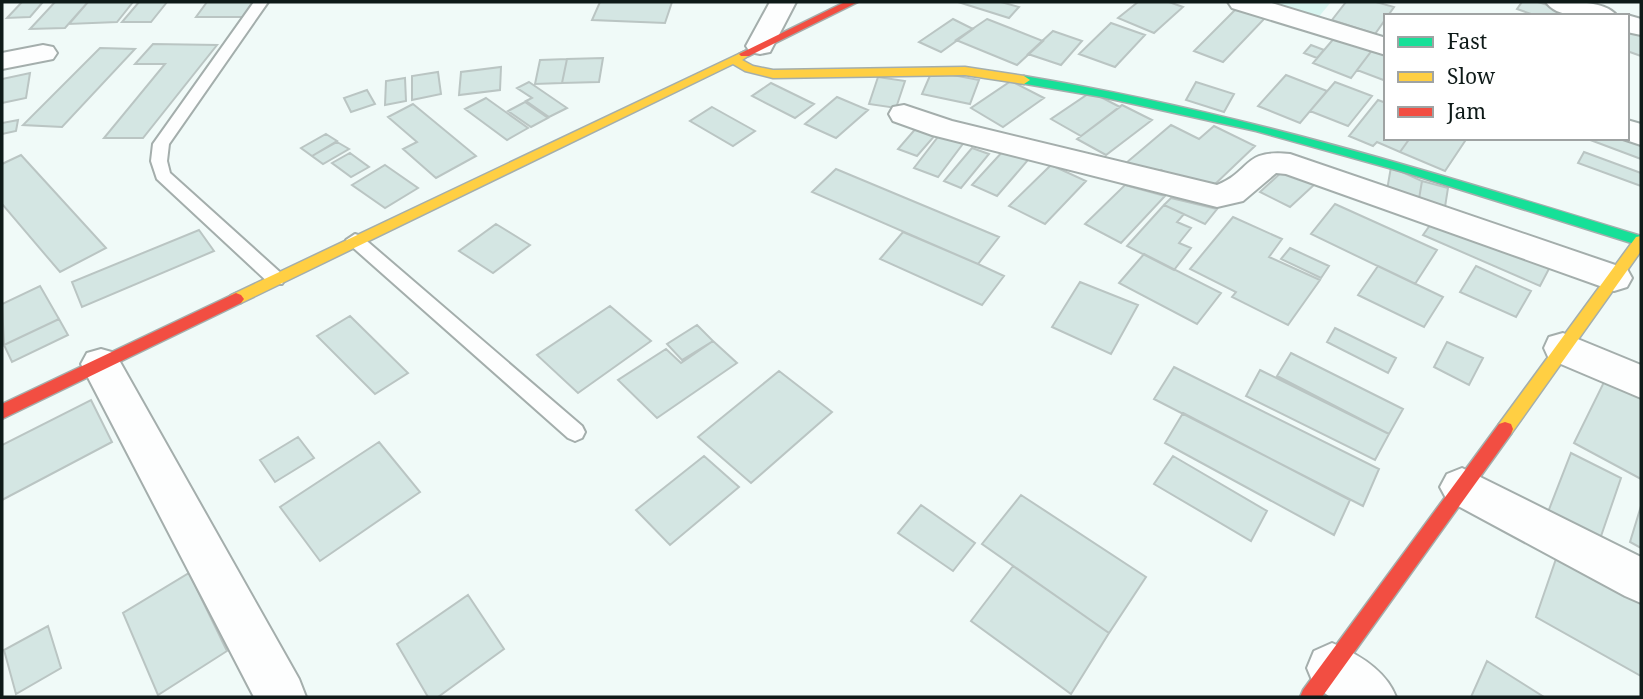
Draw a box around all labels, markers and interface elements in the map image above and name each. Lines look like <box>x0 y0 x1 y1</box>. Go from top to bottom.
legend <box>1384 14 1629 140</box>
text: Fast <box>1447 27 1487 55</box>
text: Slow <box>1447 62 1496 90</box>
text: Jam <box>1446 97 1486 125</box>

